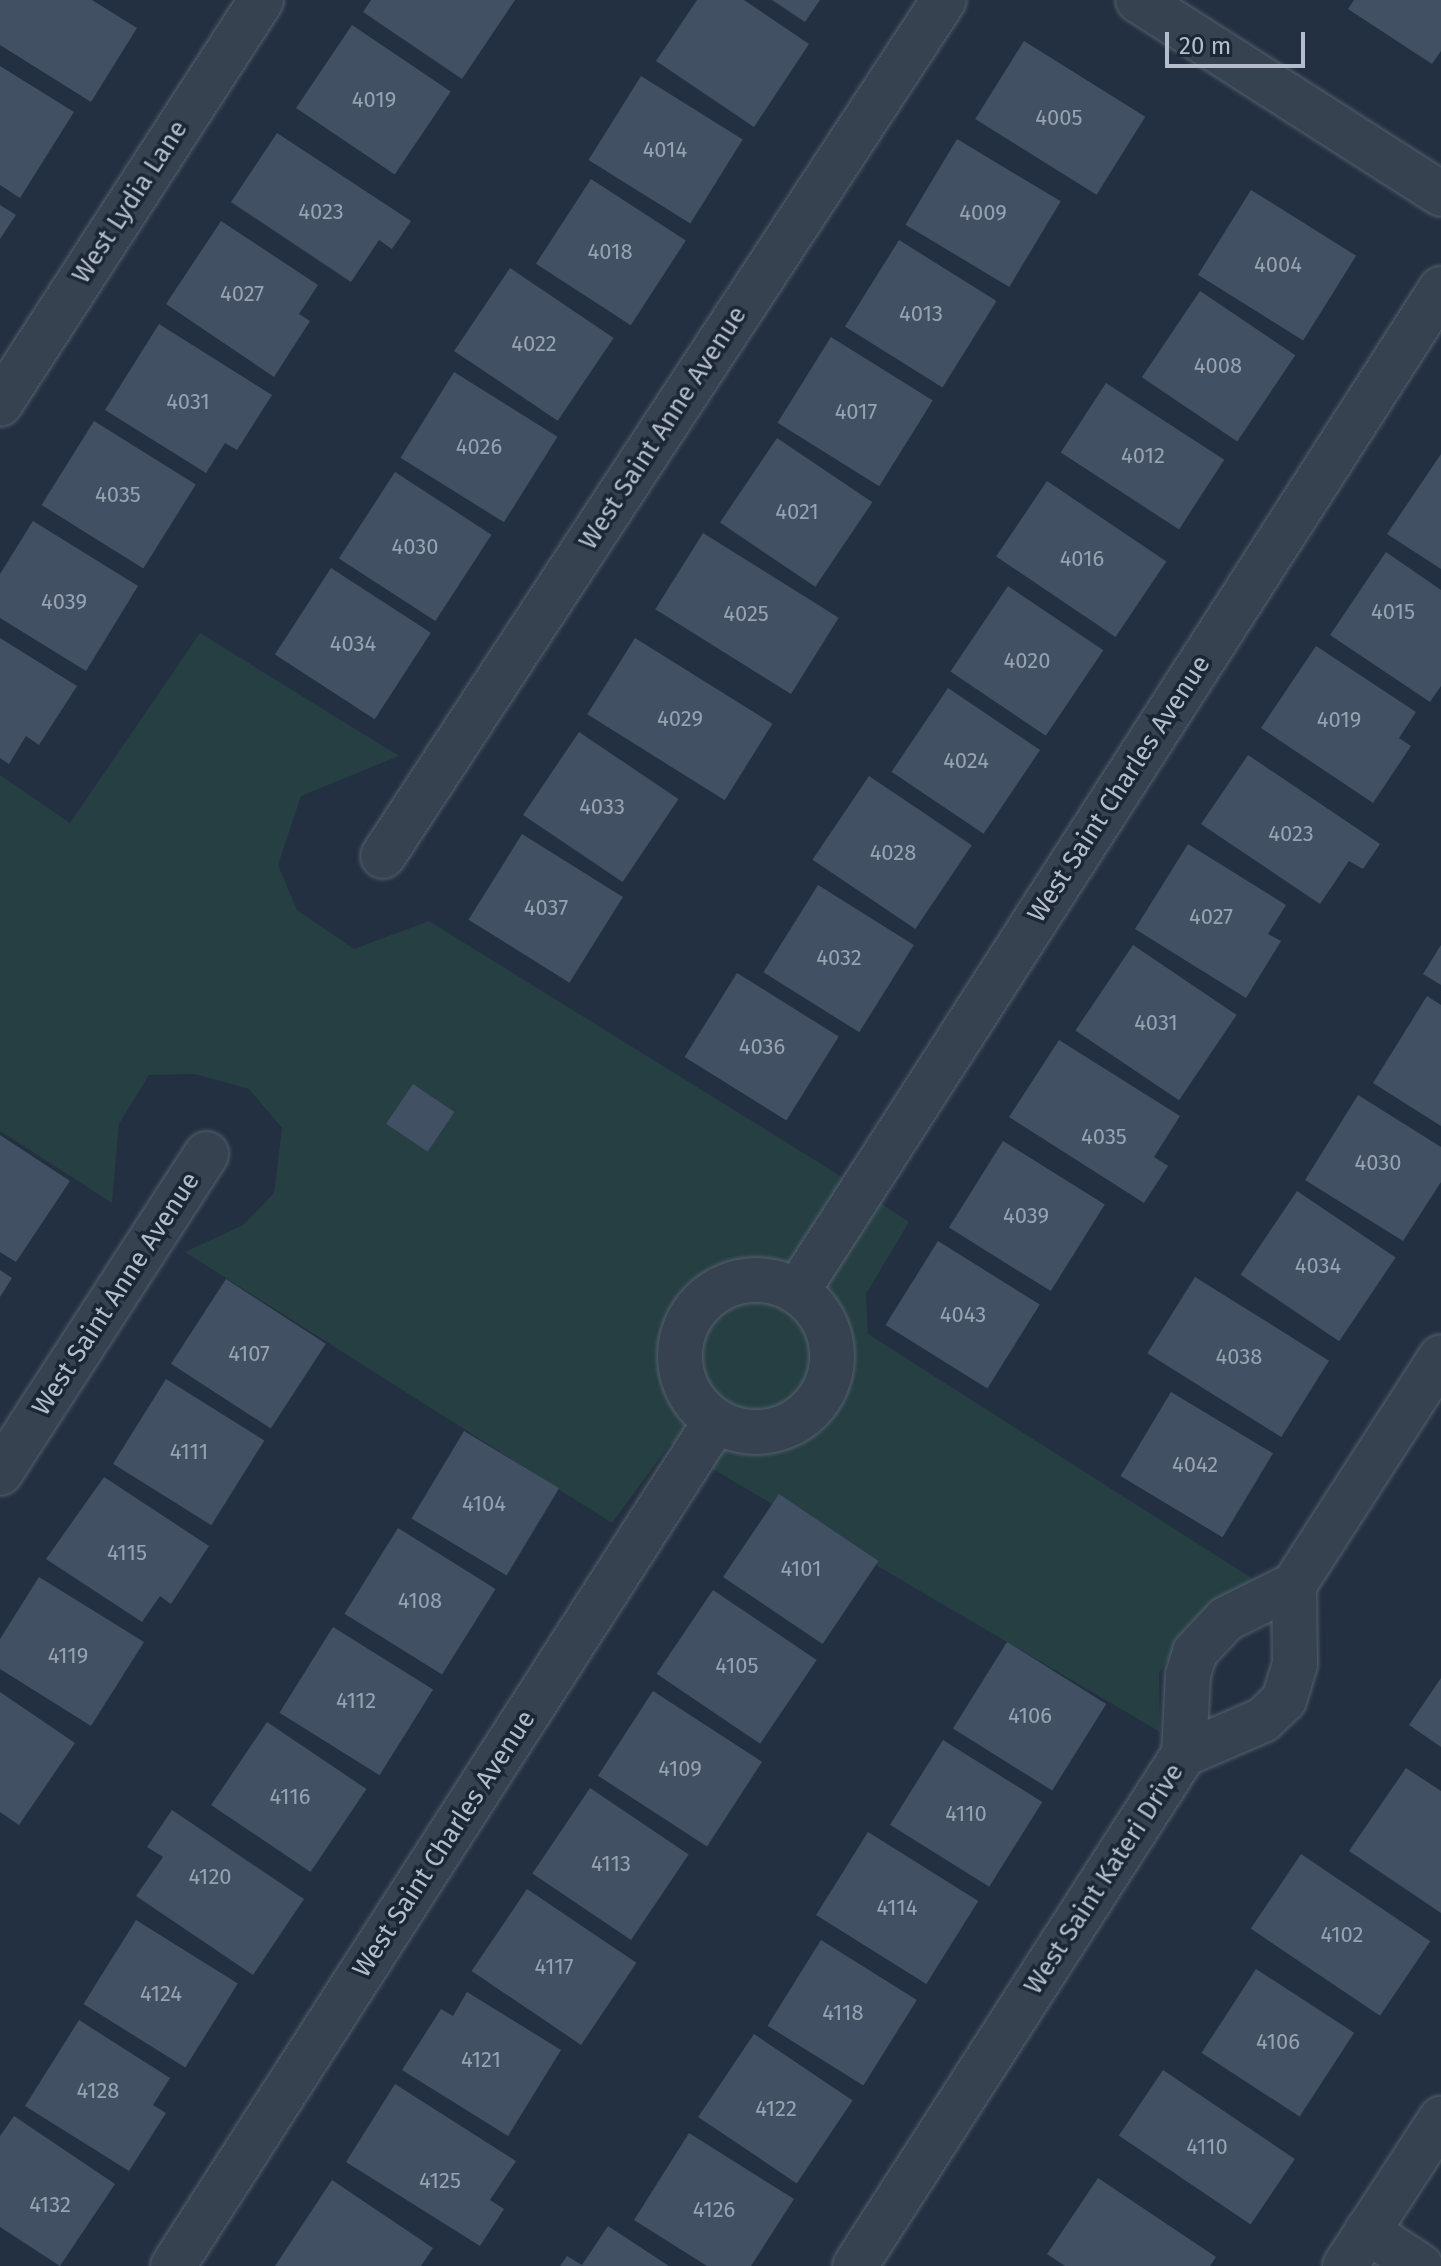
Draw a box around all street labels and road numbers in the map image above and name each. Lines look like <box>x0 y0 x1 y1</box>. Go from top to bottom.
street label: West Lydia Lane <box>66 115 194 289</box>
street label: West Saint Anne Avenue <box>573 301 753 555</box>
street label: West Saint Charles Avenue <box>1021 650 1217 928</box>
street label: West Saint Anne Avenue <box>26 1167 206 1421</box>
street label: West Saint Charles Avenue <box>346 1705 542 1983</box>
street label: West Saint Kateri Drive <box>1018 1758 1190 2000</box>

